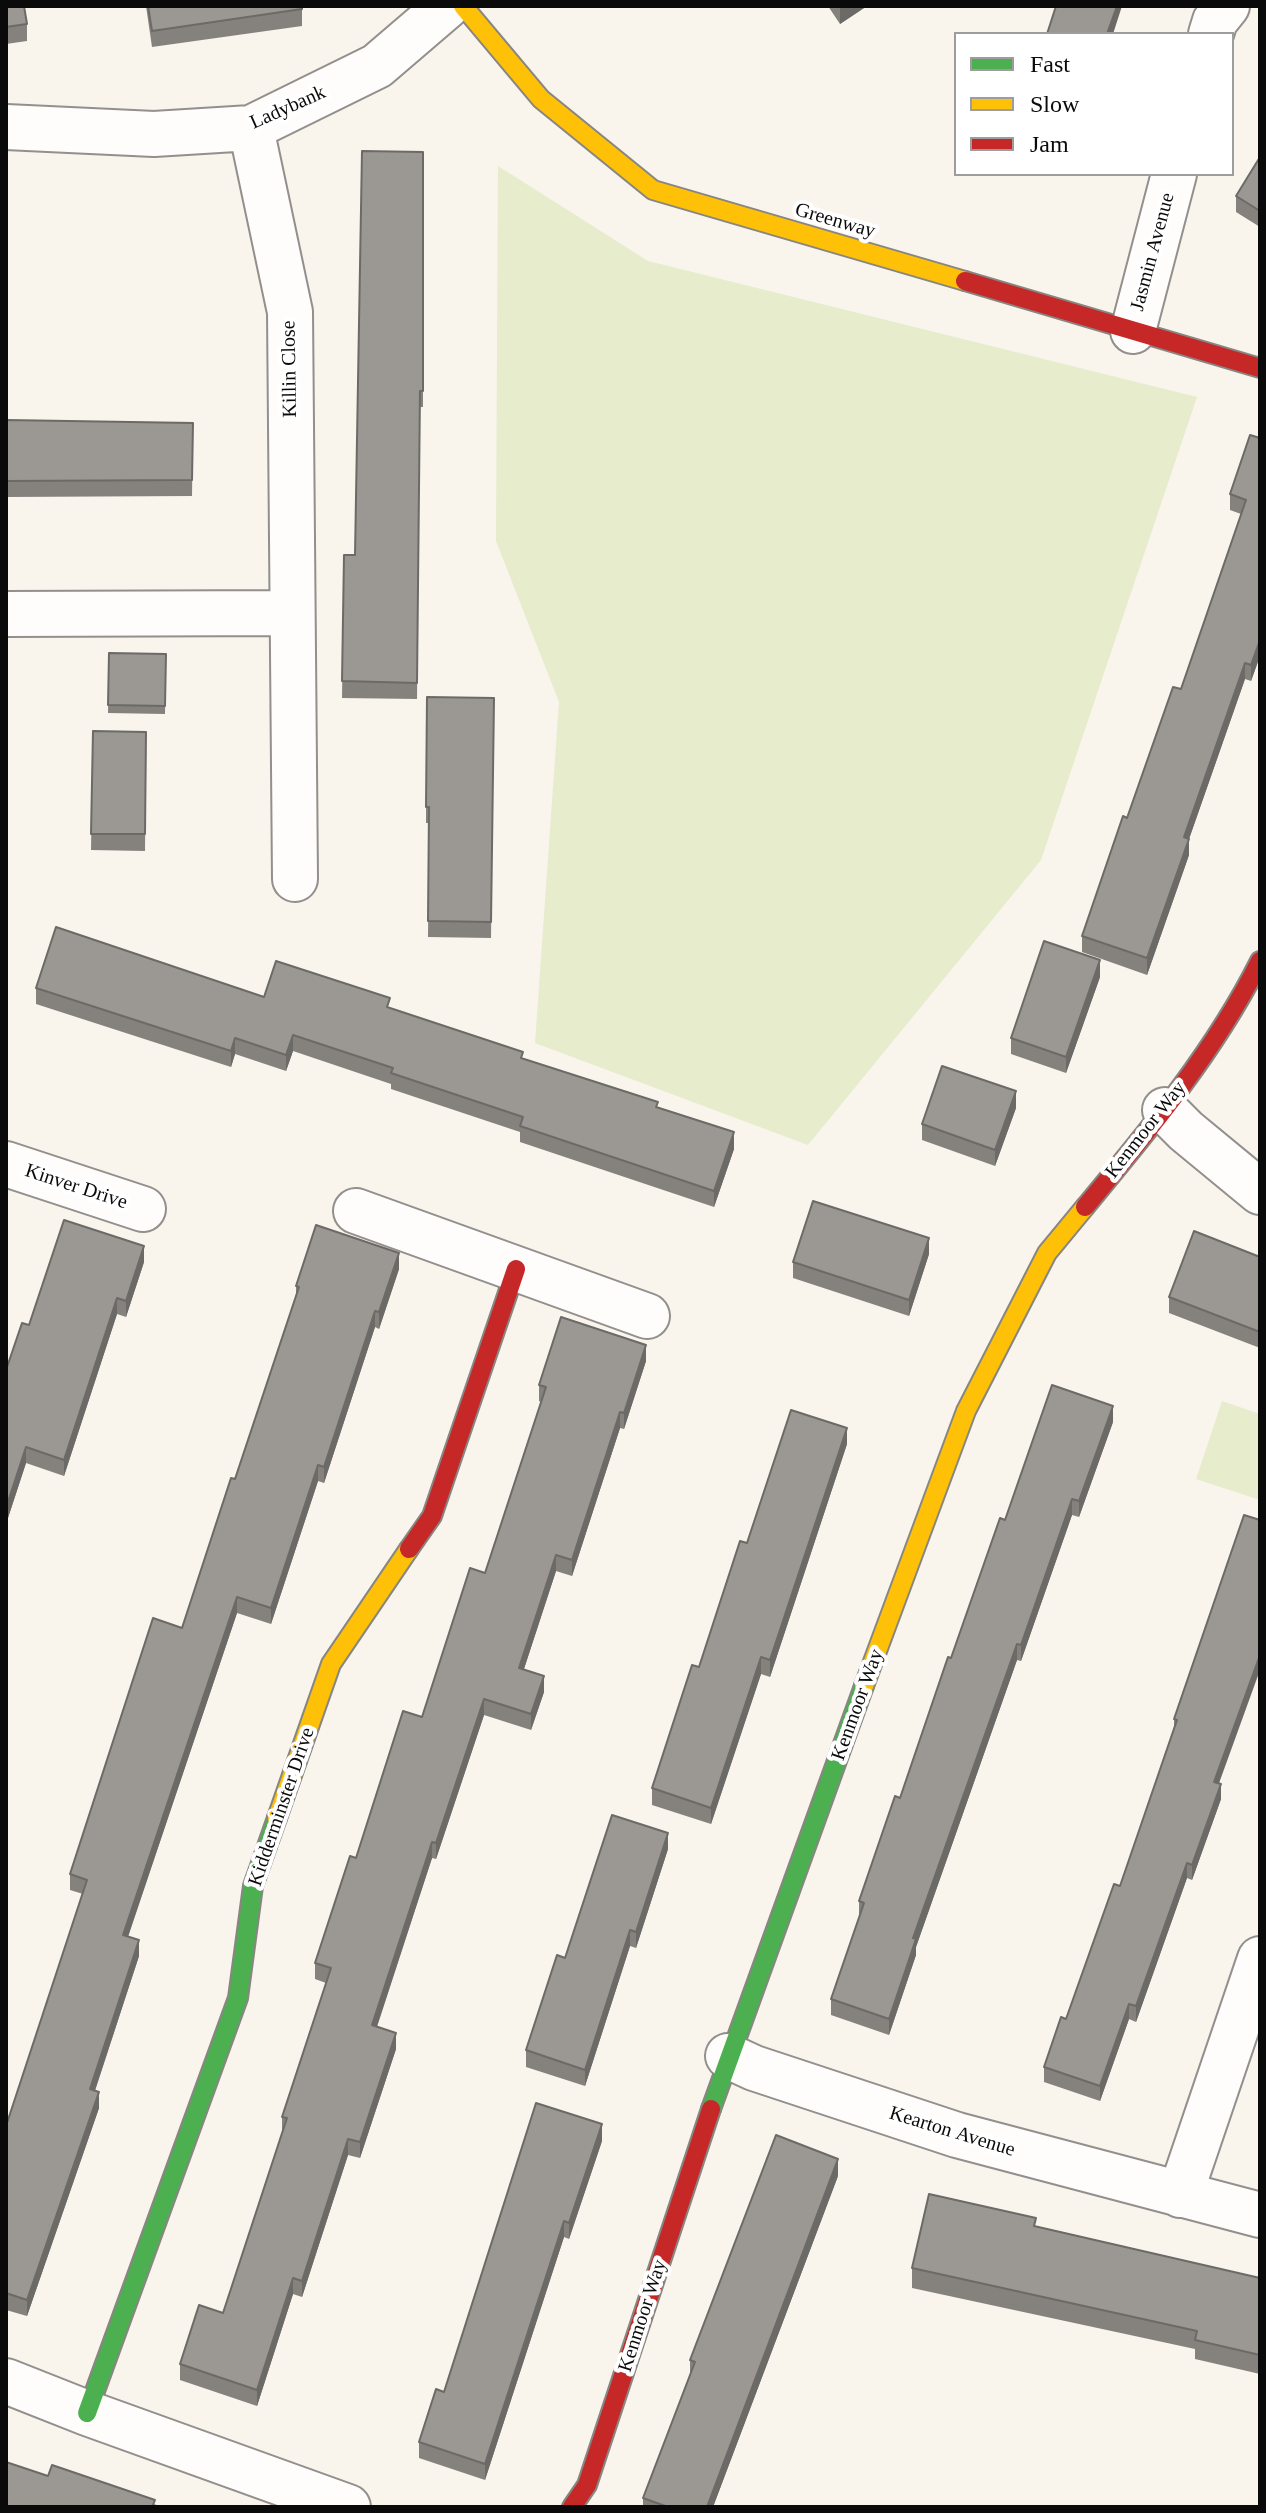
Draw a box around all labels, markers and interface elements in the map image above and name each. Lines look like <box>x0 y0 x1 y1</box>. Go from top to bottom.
legend <box>954 32 1234 176</box>
text: Fast <box>1030 51 1070 77</box>
street label: Ladybank <box>247 81 329 135</box>
text: Slow <box>1030 91 1079 117</box>
text: Jam <box>1030 131 1069 157</box>
street label: Jasmin Avenue <box>1126 190 1180 314</box>
street label: Greenway <box>792 198 878 244</box>
street label: Killin Close <box>277 320 303 418</box>
street label: Kenmoor Way <box>1101 1077 1191 1183</box>
street label: Kinver Drive <box>22 1159 130 1215</box>
street label: Kenmoor Way <box>827 1646 889 1764</box>
street label: Kidderminster Drive <box>244 1725 320 1889</box>
street label: Kearton Avenue <box>886 2102 1018 2162</box>
street label: Kenmoor Way <box>614 2257 672 2375</box>

